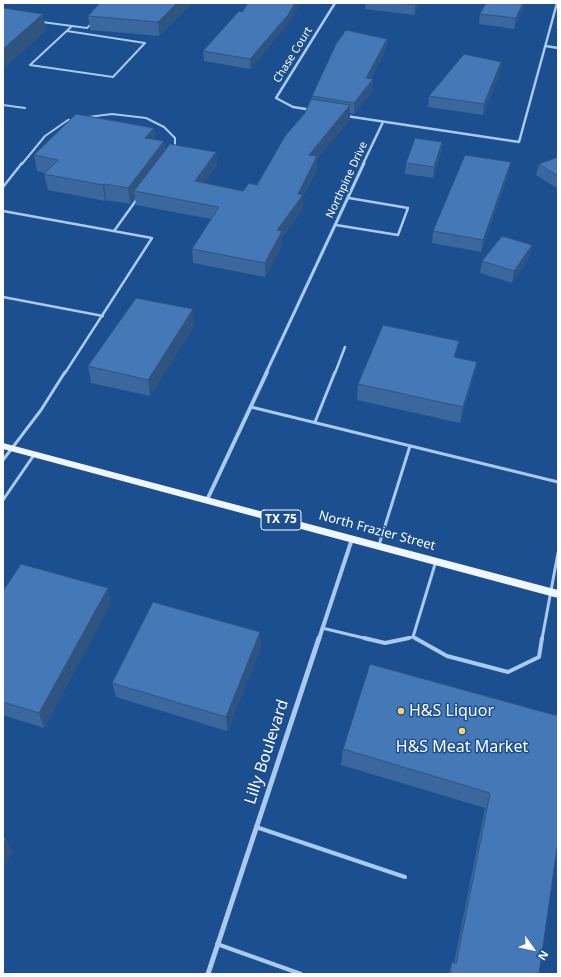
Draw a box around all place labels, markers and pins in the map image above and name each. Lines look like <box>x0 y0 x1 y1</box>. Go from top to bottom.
place label: H&S Liquor <box>409 701 494 721</box>
marker: H&S Liquor <box>396 706 406 716</box>
marker: H&S Meat Market <box>457 726 467 736</box>
place label: H&S Meat Market <box>396 737 528 757</box>

